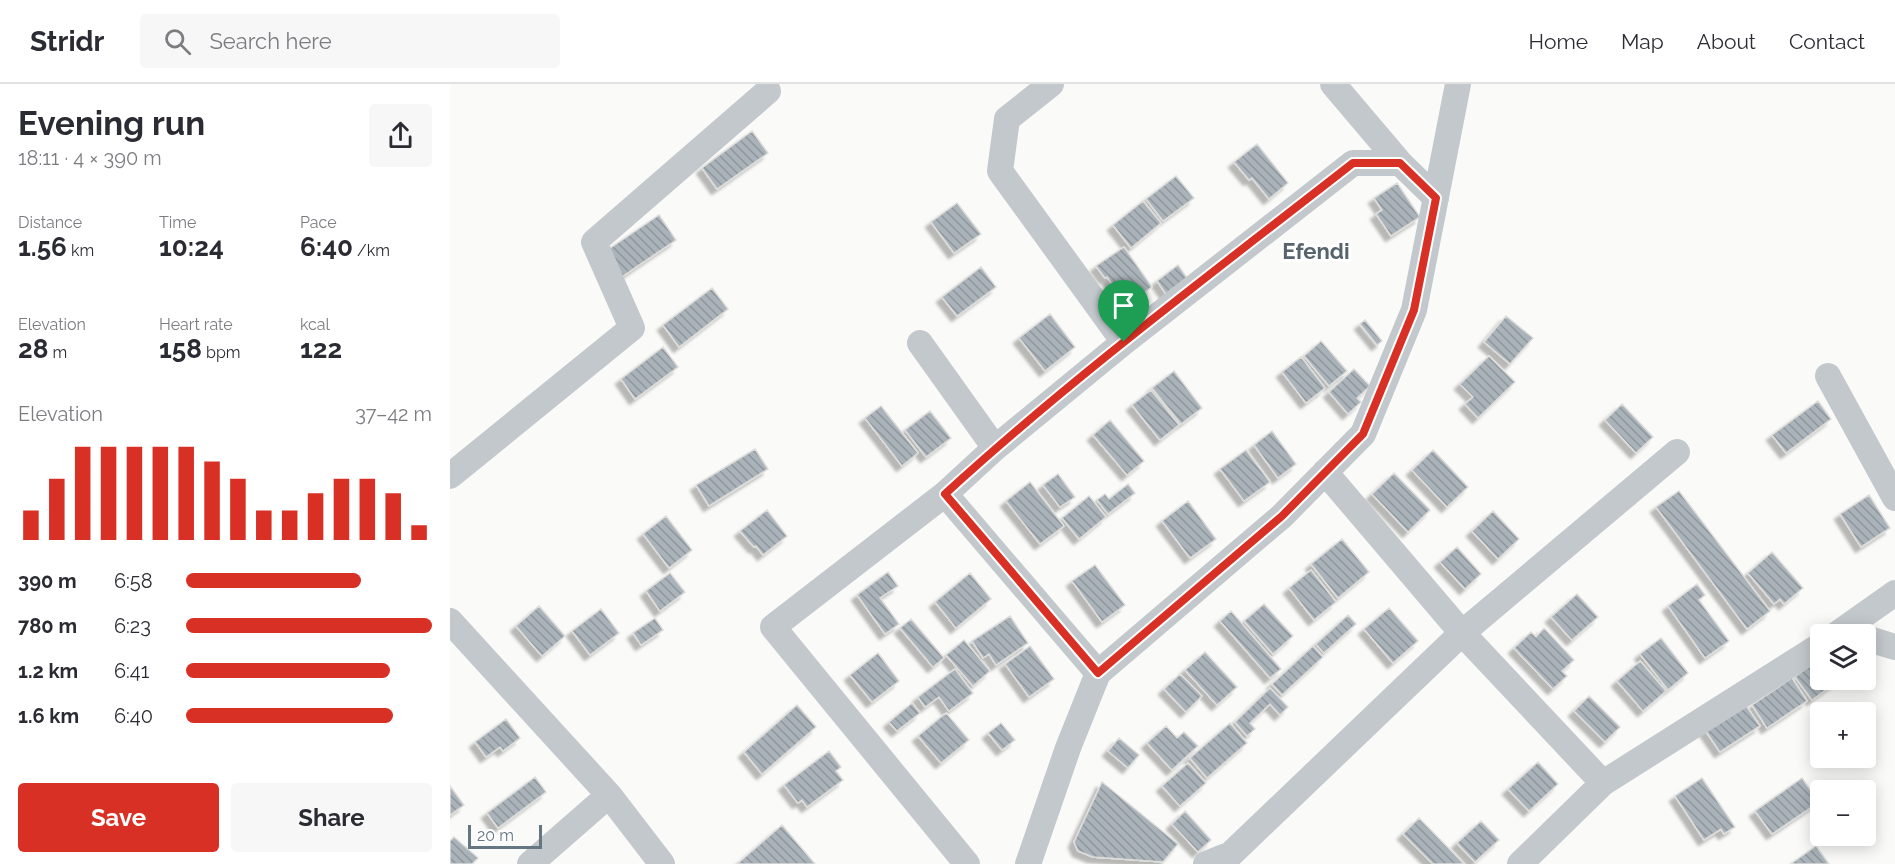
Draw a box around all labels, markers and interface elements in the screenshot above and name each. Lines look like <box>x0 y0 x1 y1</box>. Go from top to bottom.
search box <box>140 14 560 68</box>
text: Stridr <box>30 25 104 58</box>
icon: search <box>161 25 194 58</box>
text: Search here <box>209 28 332 54</box>
text: Home <box>1529 29 1588 54</box>
text: Map <box>1621 29 1664 54</box>
text: About <box>1697 29 1756 54</box>
text: Contact <box>1789 29 1865 54</box>
text: Evening run <box>18 104 205 143</box>
button: share <box>369 104 432 167</box>
text: 18:11 · 4 × 390 m <box>18 146 162 170</box>
text: Distance <box>18 213 82 232</box>
text: Time <box>159 213 196 232</box>
text: Pace <box>300 213 337 232</box>
text: 1.56 <box>18 232 67 262</box>
text: 10:24 <box>159 232 224 262</box>
text: 6:40 <box>300 232 353 262</box>
district label: Efendi <box>1282 238 1350 264</box>
text: km <box>67 241 94 260</box>
text: /km <box>353 241 390 260</box>
pin <box>1098 280 1149 342</box>
icon: arrive <box>1107 289 1140 322</box>
text: Elevation <box>18 315 86 334</box>
text: Heart rate <box>159 315 233 334</box>
text: kcal <box>300 315 330 334</box>
text: 28 <box>18 334 48 364</box>
text: 158 <box>159 334 202 364</box>
text: 122 <box>300 334 342 364</box>
text: m <box>48 343 67 362</box>
text: bpm <box>202 343 240 362</box>
text: Elevation <box>18 402 103 426</box>
text: 37–42 m <box>355 402 432 426</box>
text: 390 m <box>18 569 77 593</box>
text: 6:58 <box>114 569 153 593</box>
text: 780 m <box>18 614 77 638</box>
text: 6:23 <box>114 614 151 638</box>
map controls <box>1810 624 1876 846</box>
button: layers <box>1810 624 1876 690</box>
text: 1.2 km <box>18 659 78 683</box>
text: 6:41 <box>114 659 149 683</box>
button: + <box>1810 702 1876 768</box>
text: 1.6 km <box>18 704 79 728</box>
text: 6:40 <box>114 704 153 728</box>
button: − <box>1810 780 1876 846</box>
button: Save <box>18 783 219 852</box>
button: Share <box>231 783 432 852</box>
scale bar <box>468 822 542 850</box>
text: 20 m <box>477 826 514 845</box>

